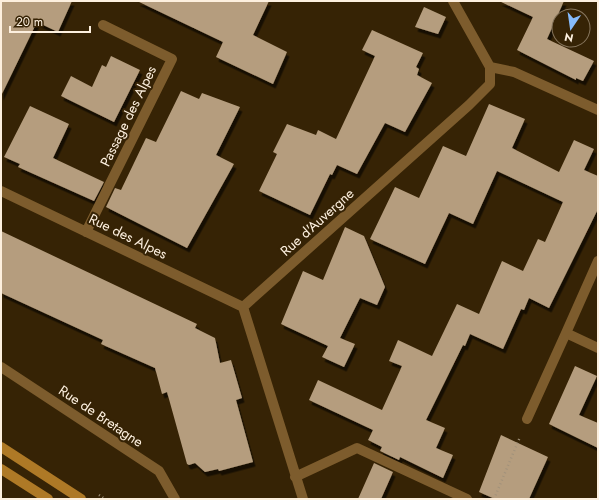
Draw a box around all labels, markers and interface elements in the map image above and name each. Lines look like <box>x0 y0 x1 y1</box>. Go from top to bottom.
scale bar <box>10 8 90 34</box>
north arrow <box>551 8 591 48</box>
text: 20 m <box>16 13 43 31</box>
text: N <box>563 29 575 47</box>
street label: Passage des Alpes <box>95 62 161 170</box>
street label: Rue d'Auvergne <box>276 183 358 261</box>
street label: Rue des Alpes <box>85 208 171 264</box>
street label: Rue de Bretagne <box>55 380 147 452</box>

